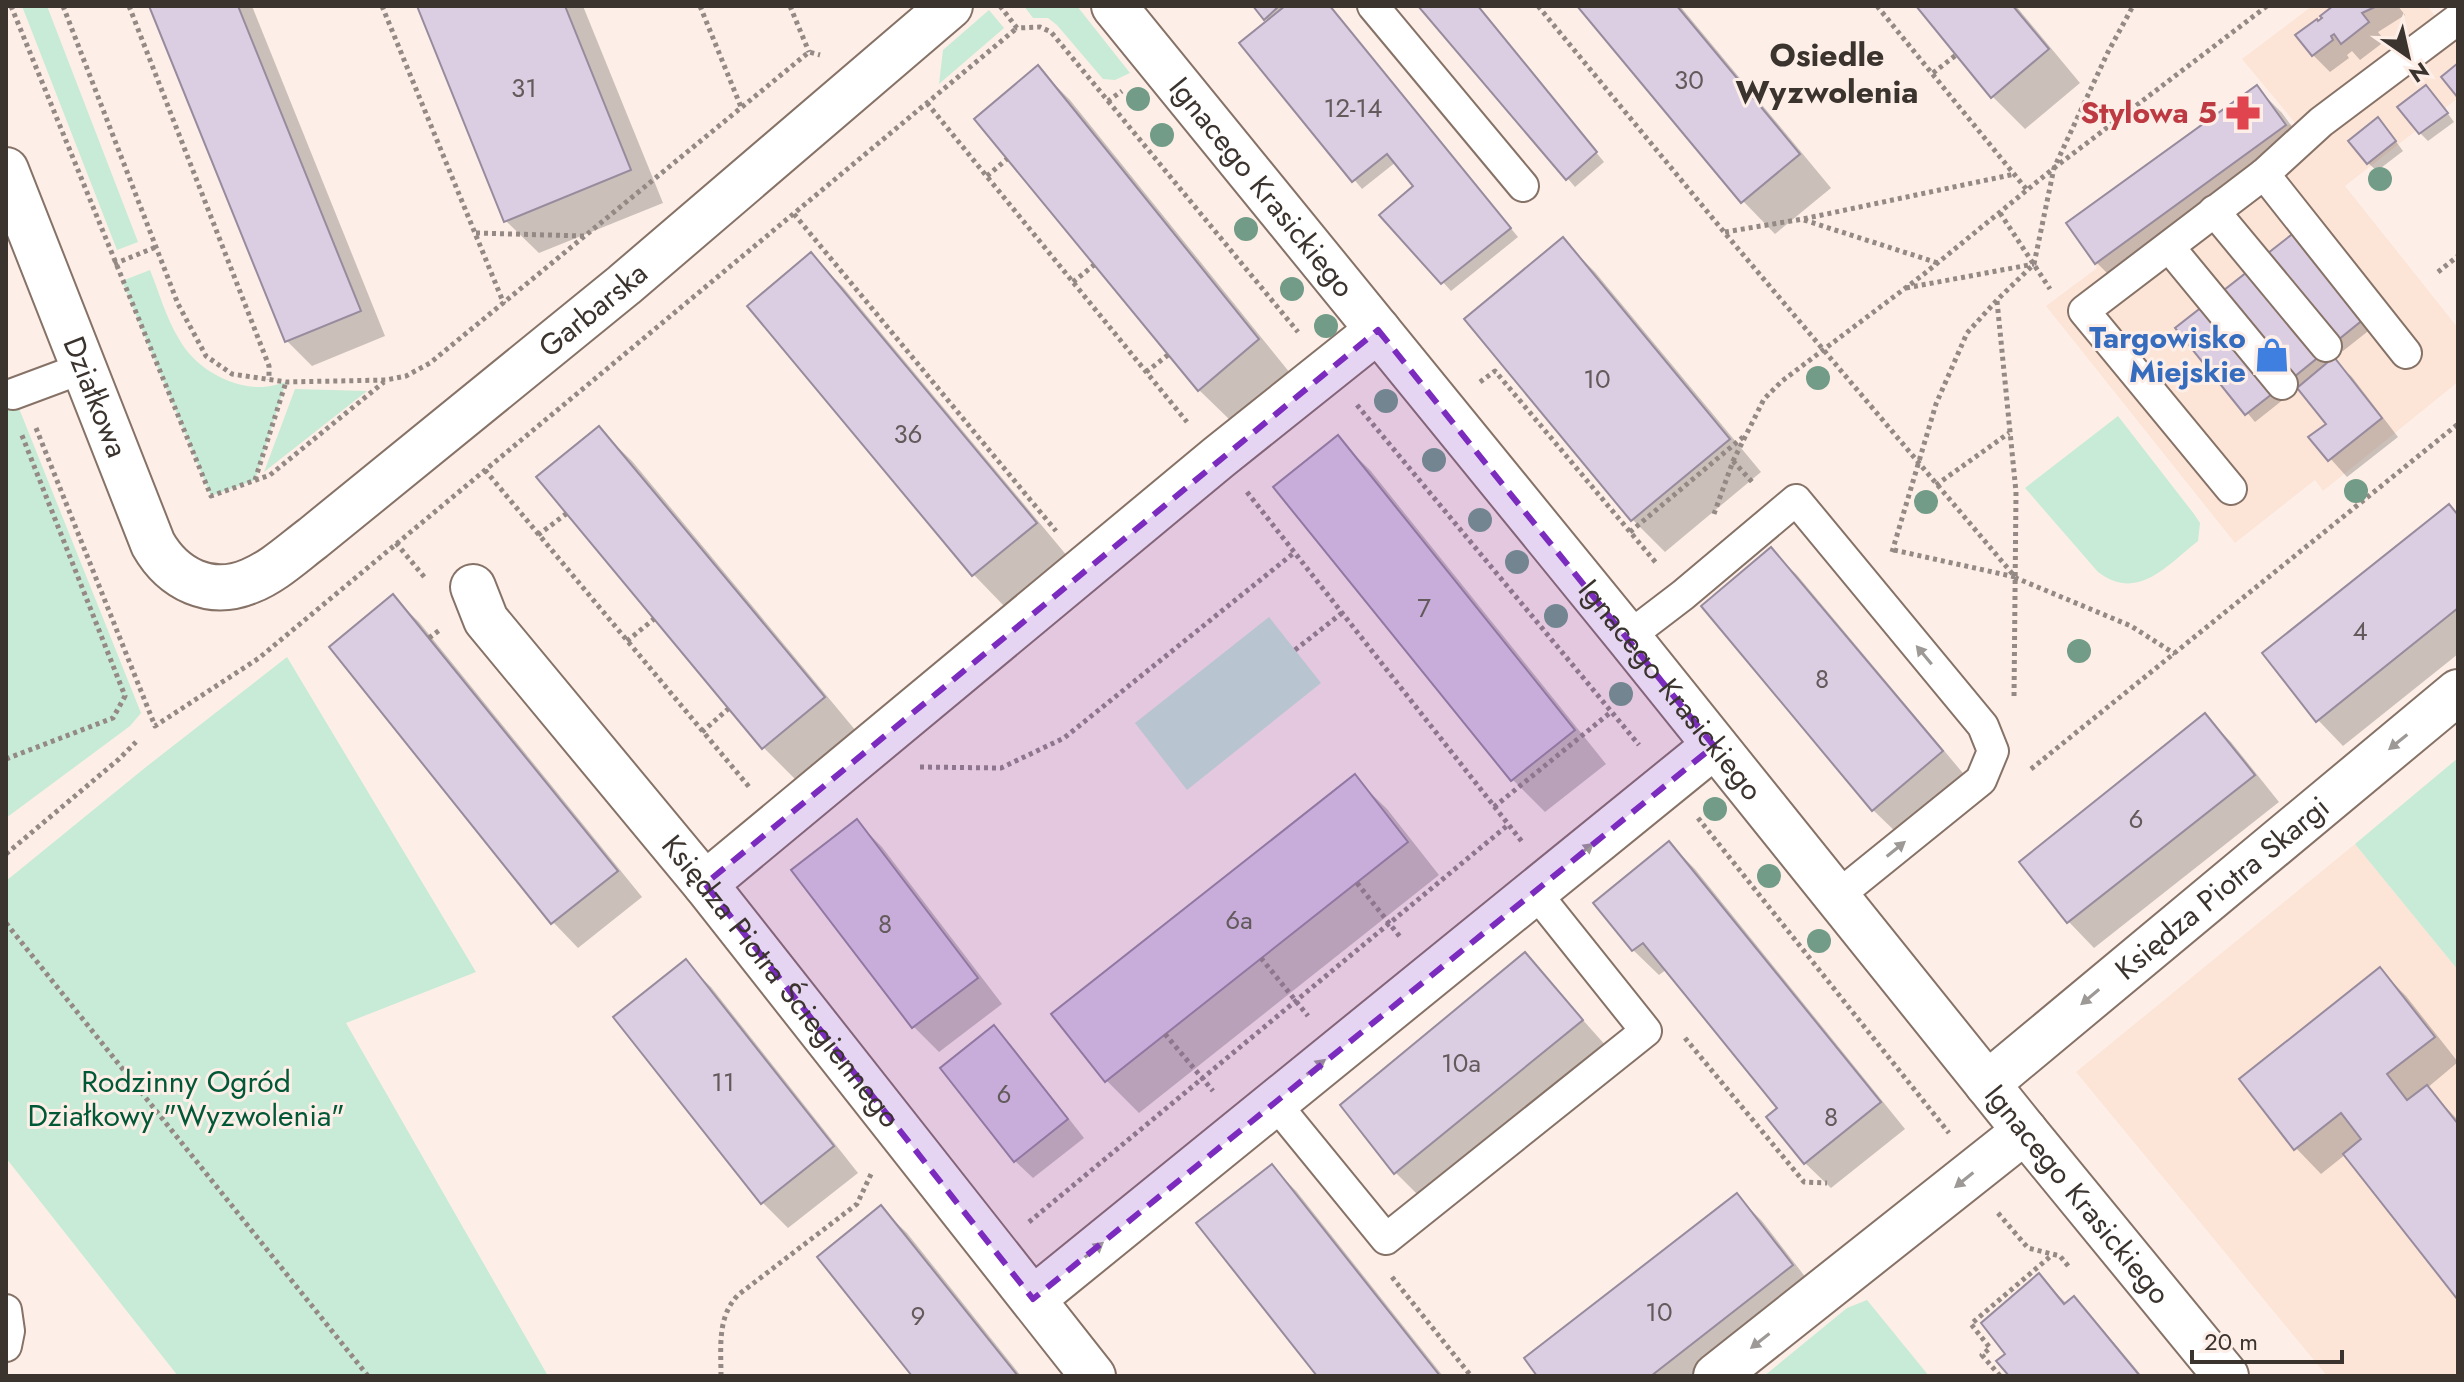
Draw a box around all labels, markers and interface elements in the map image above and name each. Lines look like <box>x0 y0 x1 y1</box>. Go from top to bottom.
north arrow <box>2368 16 2448 96</box>
district label: Osiedle Wyzwolenia <box>1735 32 1919 115</box>
text: N <box>2403 54 2435 91</box>
house number: 30 <box>1674 61 1704 99</box>
street label: Ignacego Krasickiego <box>1159 68 1365 306</box>
house number: 31 <box>511 69 537 107</box>
house number: 12-14 <box>1324 89 1382 127</box>
place label: Stylowa 5 <box>2080 91 2217 134</box>
pharmacy icon: Stylowa 5 <box>2224 94 2262 132</box>
street label: Garbarska <box>529 252 657 367</box>
place label: Targowisko Miejskie <box>2089 316 2246 393</box>
street label: Działkowa <box>53 330 139 464</box>
shop icon: Targowisko Miejskie <box>2253 336 2291 374</box>
house number: 10 <box>1583 360 1611 398</box>
house number: 36 <box>893 415 923 453</box>
street label: Ignacego Krasickiego <box>1569 570 1773 810</box>
house number: 7 <box>1417 589 1431 627</box>
house number: 4 <box>2352 612 2368 650</box>
one-way arrow <box>1916 646 1933 666</box>
house number: 8 <box>1815 660 1829 698</box>
one-way arrow <box>2388 733 2408 750</box>
street label: Księdza Piotra Skargi <box>2105 786 2338 990</box>
house number: 6 <box>2129 800 2143 838</box>
street label: Księdza Piotra Ściegiennego <box>652 825 911 1137</box>
one-way arrow <box>1886 841 1906 858</box>
one-way arrow <box>1574 843 1594 860</box>
house number: 6a <box>1225 901 1253 939</box>
house number: 8 <box>878 905 892 943</box>
one-way arrow <box>2080 988 2100 1005</box>
house number: 10a <box>1441 1044 1481 1082</box>
park label: Rodzinny Ogród Działkowy "Wyzwolenia" <box>27 1060 345 1137</box>
one-way arrow <box>1306 1060 1326 1076</box>
house number: 11 <box>711 1063 735 1101</box>
house number: 6 <box>997 1075 1011 1113</box>
street label: Ignacego Krasickiego <box>1975 1075 2181 1313</box>
house number: 8 <box>1824 1098 1838 1136</box>
one-way arrow <box>1954 1172 1974 1188</box>
one-way arrow <box>1083 1242 1103 1259</box>
house number: 10 <box>1645 1293 1673 1331</box>
house number: 9 <box>911 1297 925 1335</box>
scale bar <box>2192 1314 2342 1364</box>
text: 20 m <box>2204 1324 2258 1359</box>
one-way arrow <box>1750 1333 1770 1349</box>

